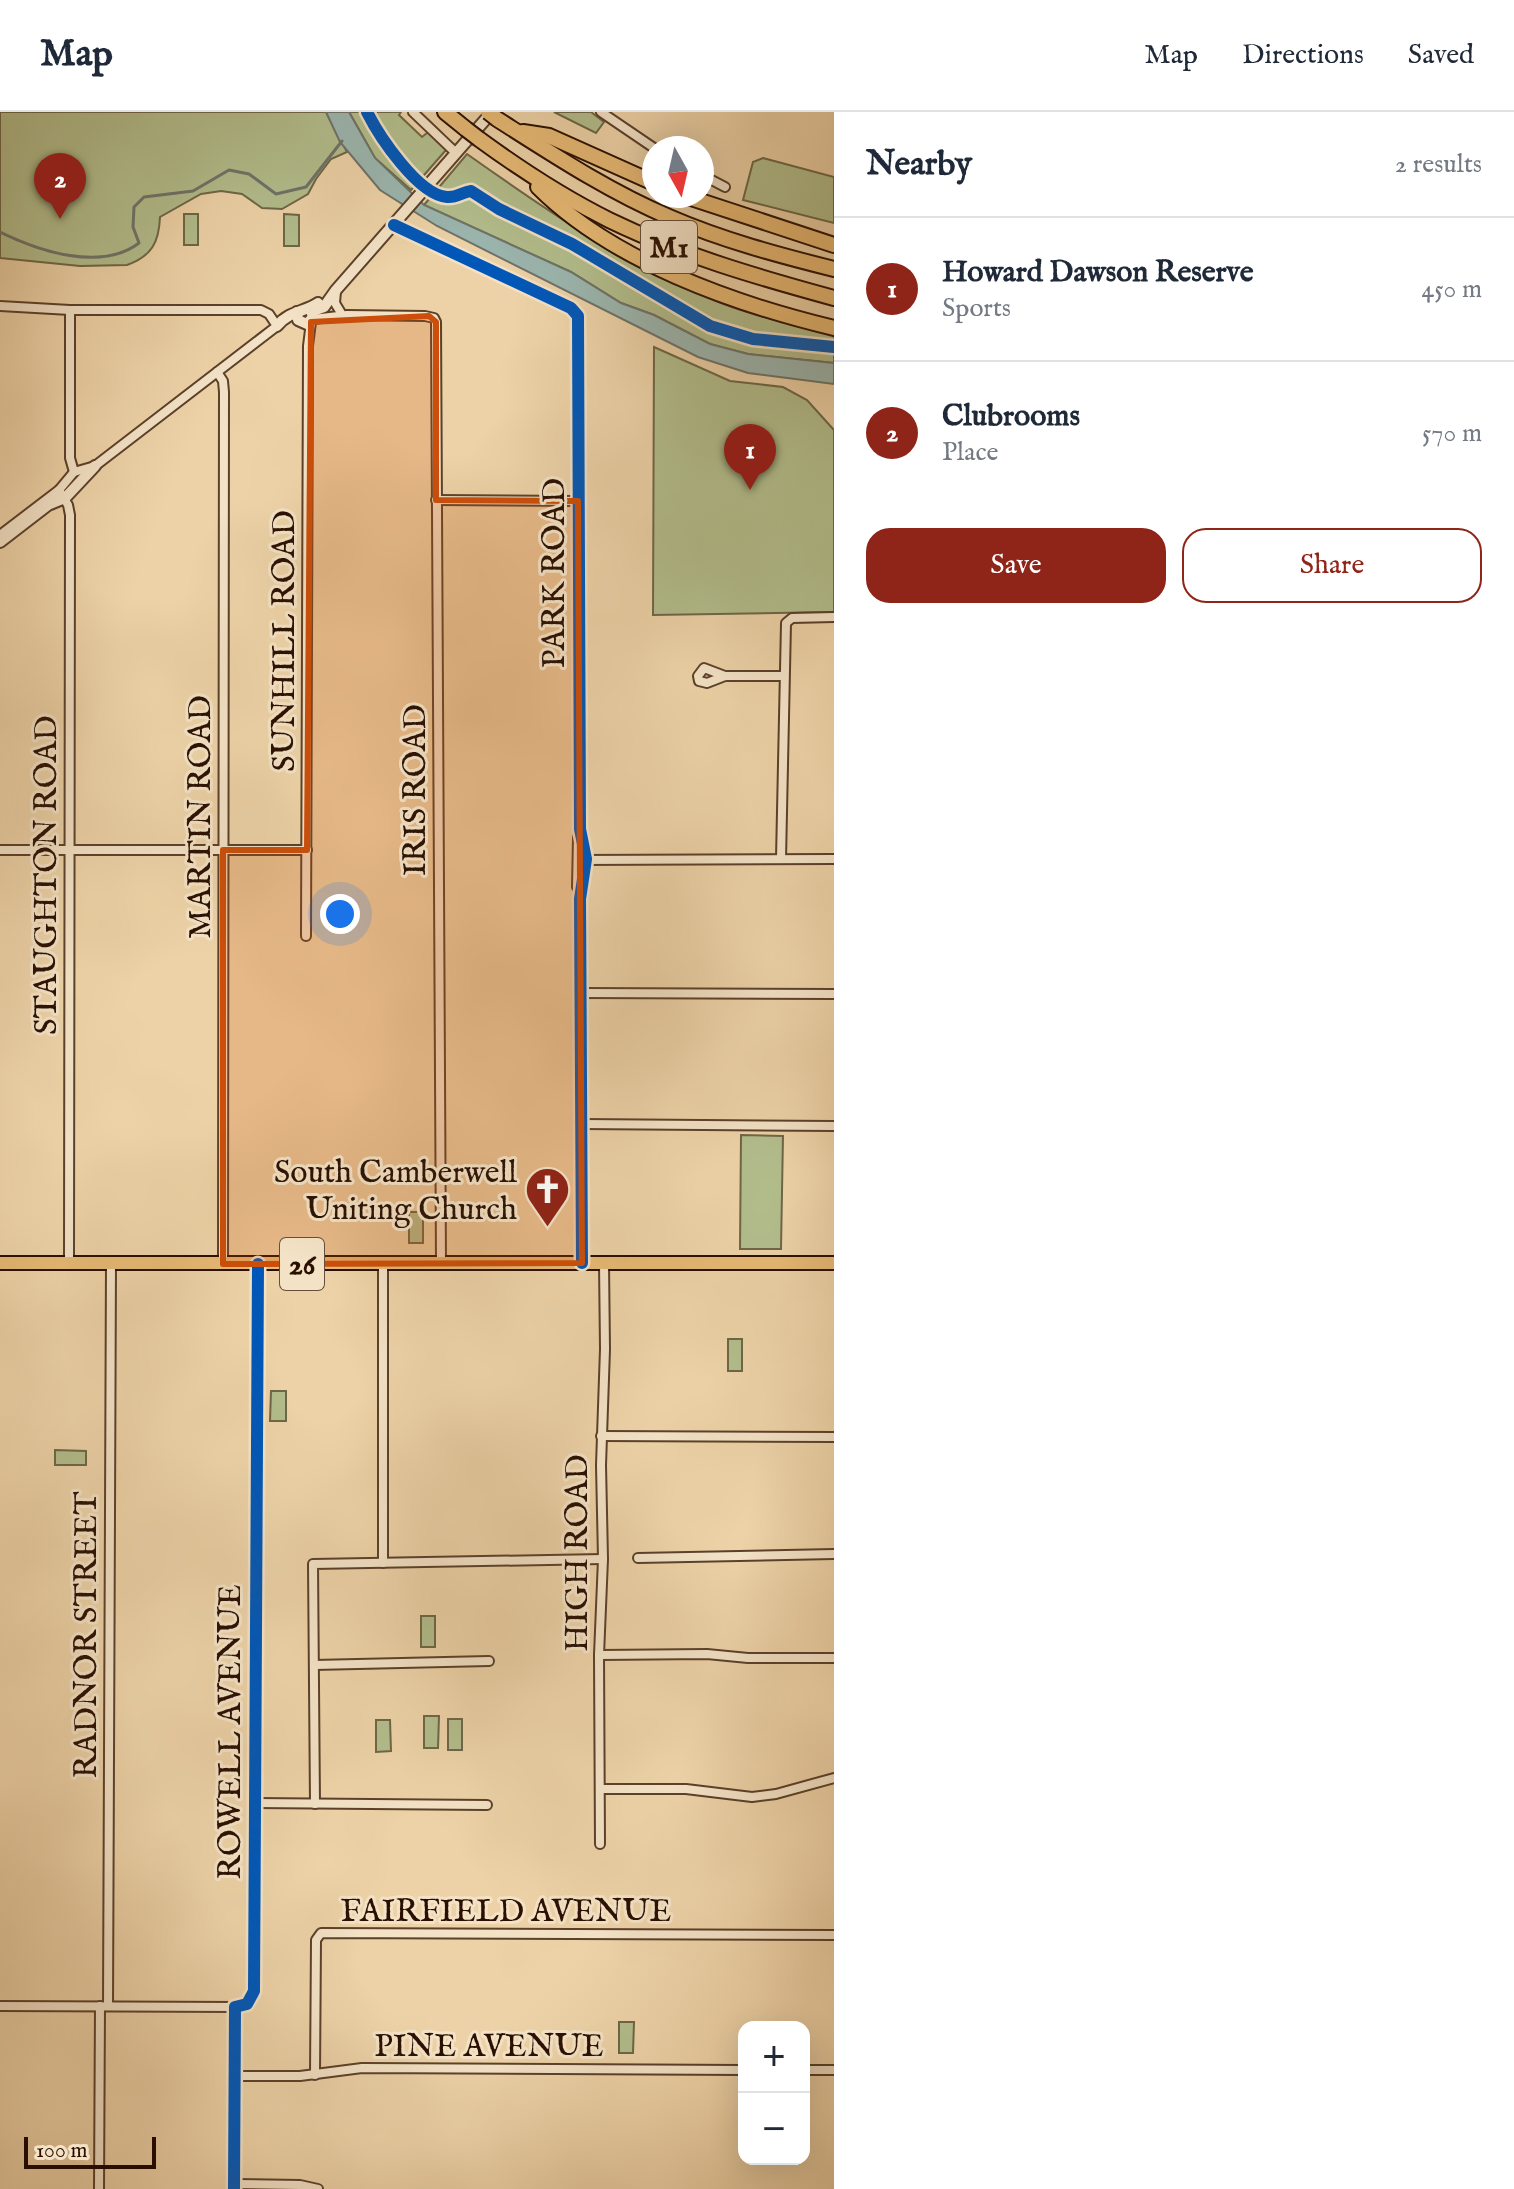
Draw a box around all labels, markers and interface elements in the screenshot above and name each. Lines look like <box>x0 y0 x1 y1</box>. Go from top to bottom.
text: Map <box>40 31 113 79</box>
text: Map <box>1144 38 1198 73</box>
text: Directions <box>1242 38 1364 73</box>
text: Saved <box>1408 38 1474 73</box>
north arrow <box>642 136 714 208</box>
text: Nearby <box>866 143 972 186</box>
text: 2 results <box>1395 148 1482 181</box>
pin: 2 <box>34 153 86 219</box>
road number: M1 <box>641 221 697 273</box>
text: Howard Dawson Reserve <box>942 254 1254 292</box>
text: 1 <box>887 273 897 306</box>
text: 450 m <box>1422 273 1482 306</box>
text: Sports <box>942 292 1011 325</box>
text: Clubrooms <box>942 398 1080 436</box>
text: 2 <box>886 417 898 450</box>
text: 570 m <box>1422 417 1482 450</box>
pin: 1 <box>724 424 776 490</box>
text: Place <box>942 436 998 469</box>
street label: PARK ROAD <box>535 478 576 668</box>
street label: SUNHILL ROAD <box>265 510 306 772</box>
button: Save <box>866 528 1166 603</box>
button: Share <box>1182 528 1482 603</box>
street label: MARTIN ROAD <box>181 695 222 939</box>
street label: IRIS ROAD <box>396 704 437 876</box>
street label: STAUGHTON ROAD <box>27 715 68 1035</box>
your location <box>320 894 360 934</box>
place label: South Camberwell Uniting Church <box>274 1153 517 1231</box>
church icon: South Camberwell Uniting Church <box>524 1165 572 1228</box>
road number: 26 <box>280 1238 324 1290</box>
street label: HIGH ROAD <box>558 1454 599 1652</box>
street label: RADNOR STREET <box>67 1491 108 1779</box>
street label: ROWELL AVENUE <box>211 1584 252 1880</box>
street label: FAIRFIELD AVENUE <box>341 1892 671 1933</box>
map controls <box>738 2021 810 2165</box>
button: + <box>738 2021 810 2093</box>
street label: PINE AVENUE <box>374 2027 604 2068</box>
button: − <box>738 2093 810 2165</box>
scale bar <box>24 2133 156 2169</box>
text: 100 m <box>36 2137 88 2165</box>

